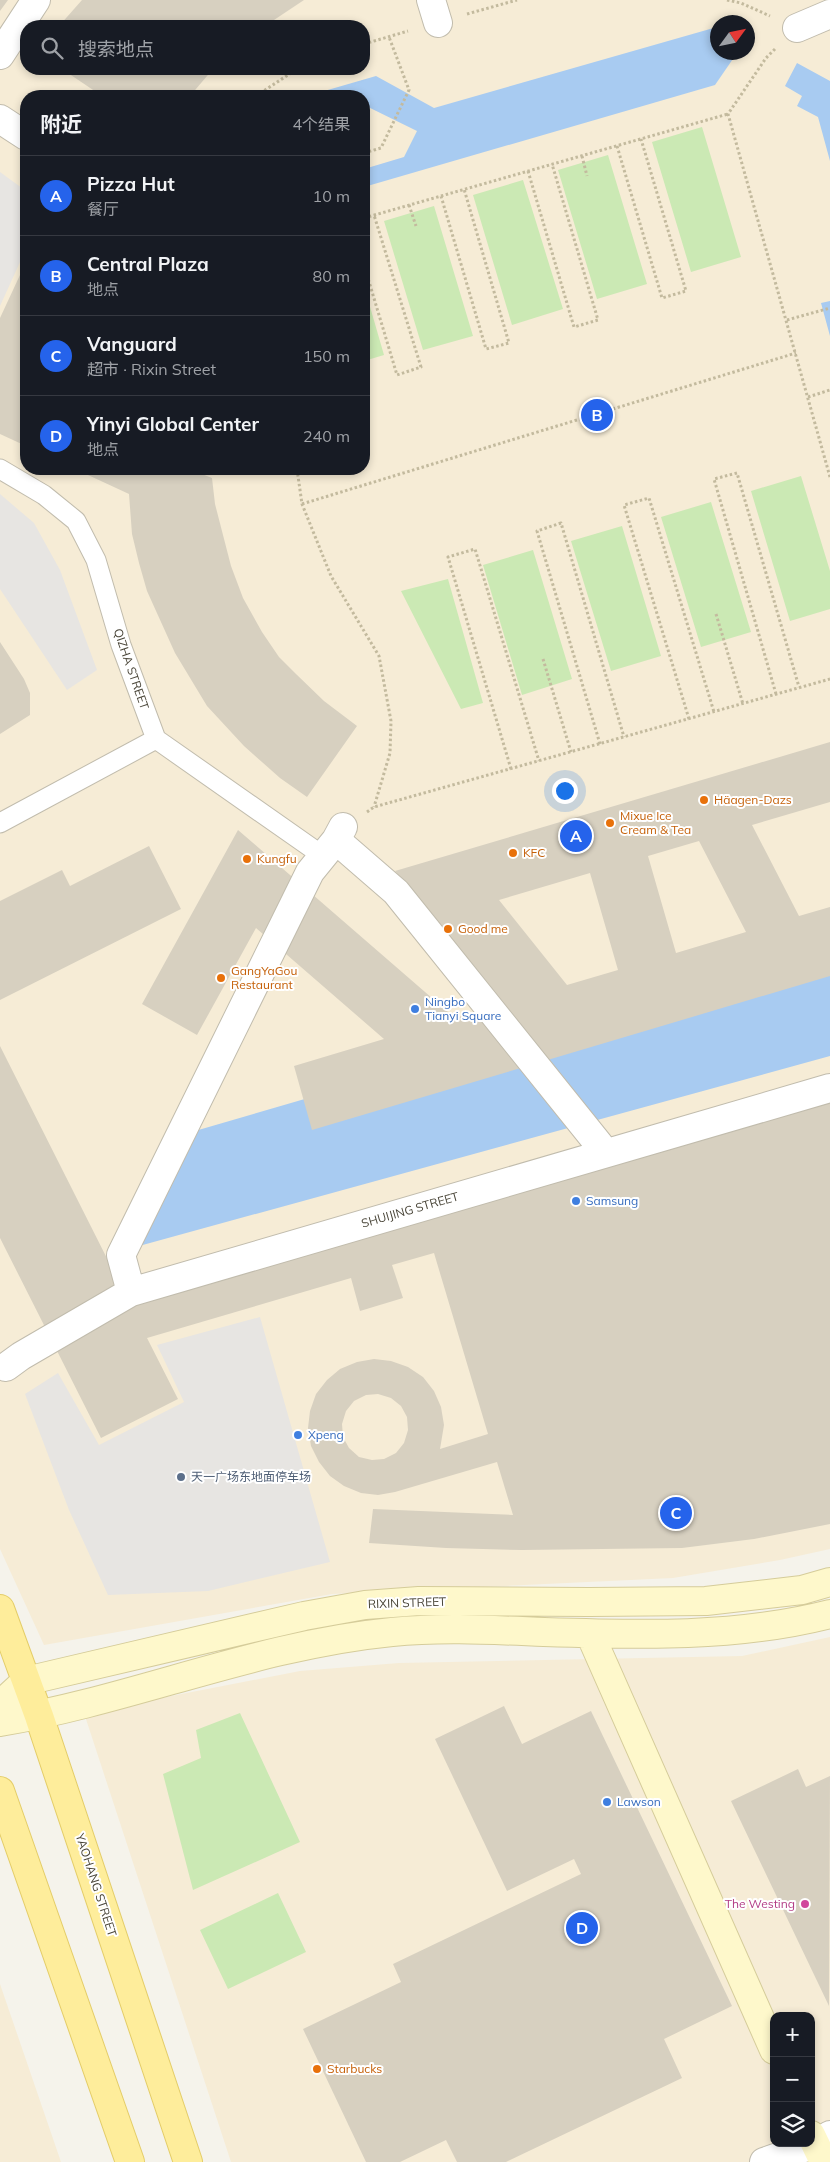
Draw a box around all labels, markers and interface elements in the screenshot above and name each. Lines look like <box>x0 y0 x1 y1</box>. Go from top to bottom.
north arrow <box>710 15 755 60</box>
search box <box>20 20 370 75</box>
icon: search <box>38 34 66 62</box>
text: 搜索地点 <box>78 37 154 61</box>
text: 附近 <box>40 111 82 137</box>
text: 4个结果 <box>292 114 350 134</box>
text: Pizza Hut <box>87 172 175 196</box>
text: A <box>50 186 62 206</box>
text: 10 m <box>313 186 350 206</box>
text: 餐厅 <box>87 199 119 219</box>
text: Central Plaza <box>87 252 209 276</box>
text: B <box>50 266 62 286</box>
text: 80 m <box>313 266 350 286</box>
text: 地点 <box>87 279 119 299</box>
text: Vanguard <box>87 332 177 356</box>
text: C <box>51 346 61 366</box>
text: 150 m <box>303 346 350 366</box>
text: 超市 · Rixin Street <box>87 359 216 379</box>
pin: B <box>581 396 613 434</box>
text: Yinyi Global Center <box>87 412 259 436</box>
text: D <box>50 426 62 446</box>
text: 240 m <box>303 426 350 446</box>
text: 地点 <box>87 439 119 459</box>
street label: QIZHA STREET <box>111 626 153 712</box>
your location <box>552 778 578 804</box>
place label: Häagen-Dazs <box>714 792 792 807</box>
marker: Häagen-Dazs <box>698 794 710 806</box>
place label: Mixue Ice Cream & Tea <box>620 808 691 837</box>
pin: A <box>560 817 592 855</box>
marker: Mixue Ice Cream & Tea <box>604 817 616 829</box>
place label: KFC <box>523 845 545 860</box>
marker: KFC <box>507 847 519 859</box>
place label: Kungfu <box>257 851 297 866</box>
marker: Kungfu <box>241 853 253 865</box>
place label: Good me <box>458 921 508 936</box>
marker: Good me <box>442 923 454 935</box>
place label: GangYaGou Restaurant <box>231 963 297 992</box>
marker: GangYaGou Restaurant <box>215 972 227 984</box>
place label: Ningbo Tianyi Square <box>425 994 501 1023</box>
marker: Ningbo Tianyi Square <box>409 1003 421 1015</box>
street label: SHUIJING STREET <box>359 1188 461 1231</box>
place label: Samsung <box>586 1193 638 1208</box>
marker: Samsung <box>570 1195 582 1207</box>
place label: Xpeng <box>308 1427 344 1442</box>
marker: Xpeng <box>292 1429 304 1441</box>
place label: 天一广场东地面停车场 <box>191 1469 311 1484</box>
marker: 天一广场东地面停车场 <box>175 1471 187 1483</box>
pin: C <box>660 1494 692 1532</box>
street label: RIXIN STREET <box>367 1594 447 1611</box>
place label: Lawson <box>617 1794 661 1809</box>
marker: Lawson <box>601 1796 613 1808</box>
street label: YAOHANG STREET <box>72 1831 120 1939</box>
place label: The Westing <box>725 1896 795 1911</box>
marker: The Westing <box>799 1898 811 1910</box>
pin: D <box>566 1909 598 1947</box>
map controls <box>770 2012 815 2147</box>
button: + <box>770 2012 815 2057</box>
button: − <box>770 2057 815 2102</box>
place label: Starbucks <box>327 2061 382 2076</box>
marker: Starbucks <box>311 2063 323 2075</box>
button: layers <box>770 2102 815 2147</box>

